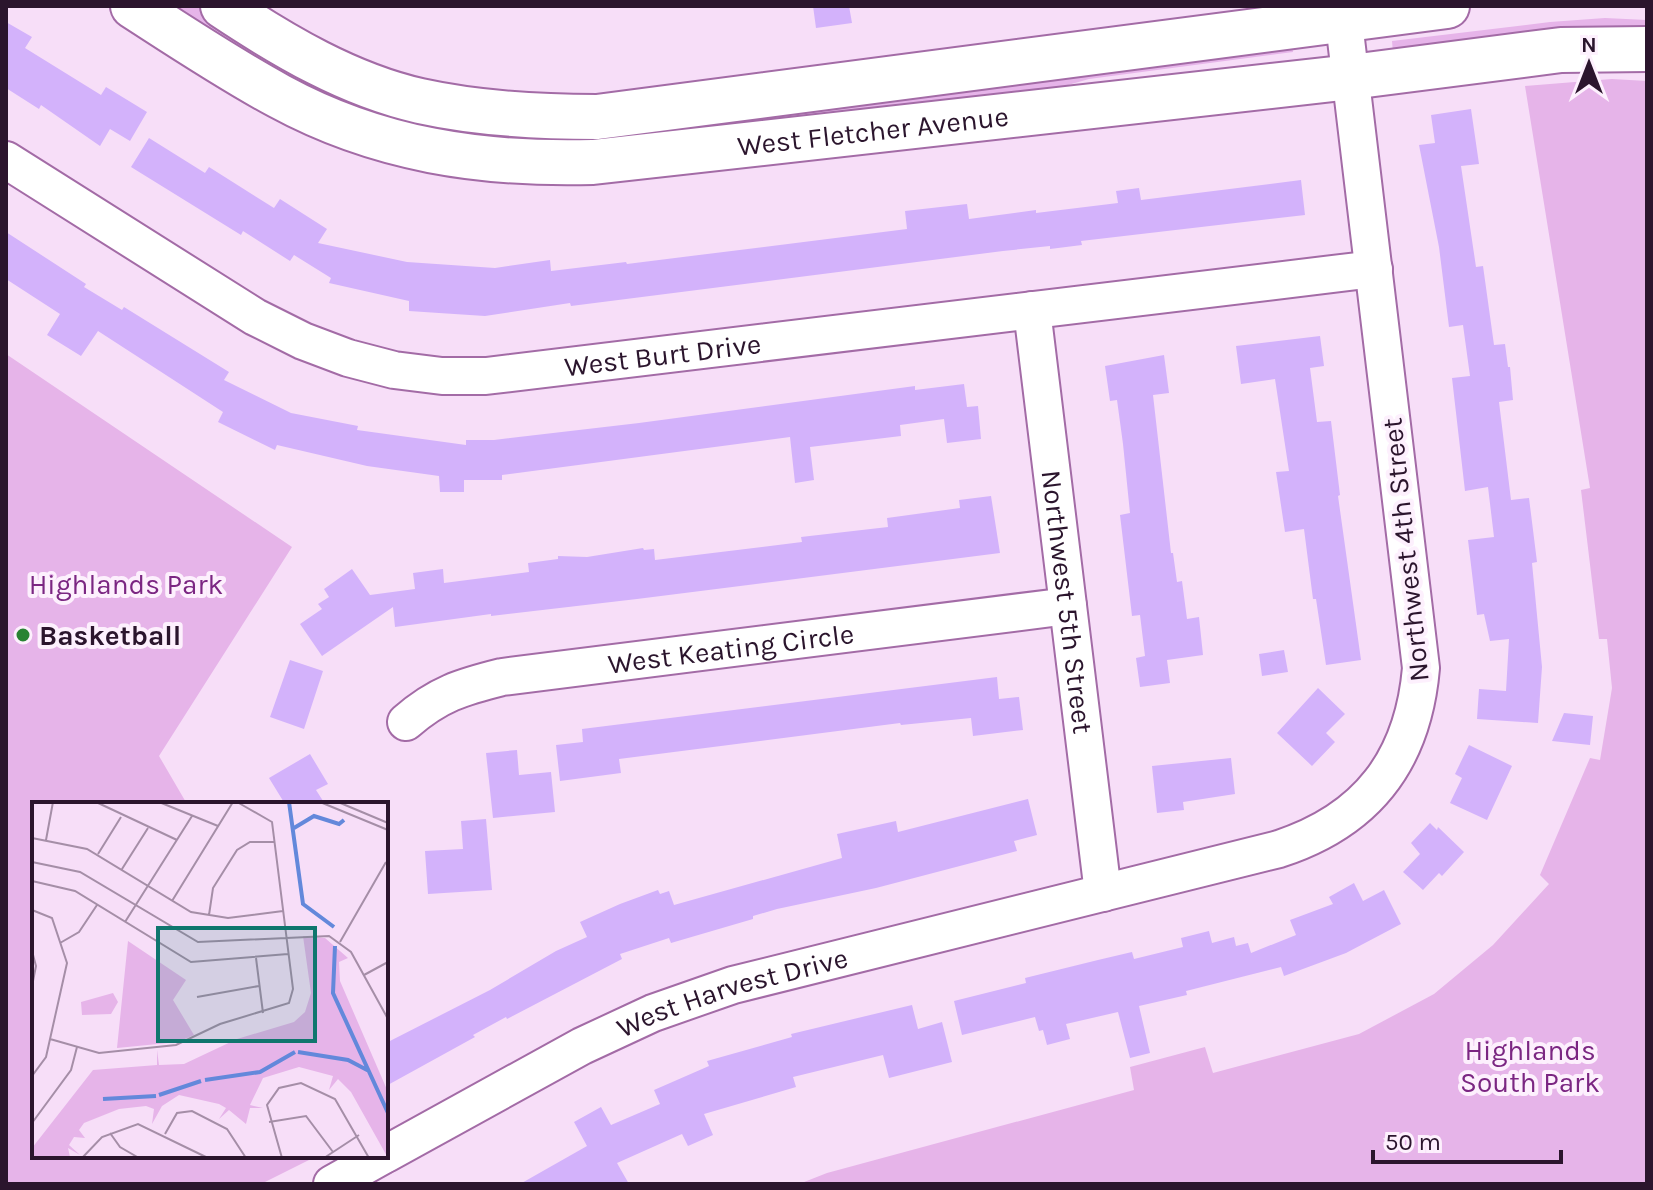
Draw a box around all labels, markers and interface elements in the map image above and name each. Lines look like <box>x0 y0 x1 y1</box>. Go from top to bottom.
north arrow <box>1549 24 1629 104</box>
text: N <box>1581 32 1597 58</box>
street label: West Fletcher Avenue <box>736 100 1010 163</box>
street label: West Burt Drive <box>563 327 763 383</box>
street label: Northwest 4th Street <box>1375 416 1436 684</box>
street label: Northwest 5th Street <box>1035 468 1099 736</box>
park label: Highlands Park <box>29 568 223 601</box>
street label: West Keating Circle <box>606 617 856 681</box>
place label: Basketball <box>39 619 181 652</box>
marker: Basketball <box>14 626 32 644</box>
inset map <box>32 802 388 1158</box>
street label: West Harvest Drive <box>611 941 851 1045</box>
park label: Highlands South Park <box>1460 1034 1600 1099</box>
scale bar <box>1373 1114 1561 1164</box>
text: 50 m <box>1385 1128 1441 1156</box>

